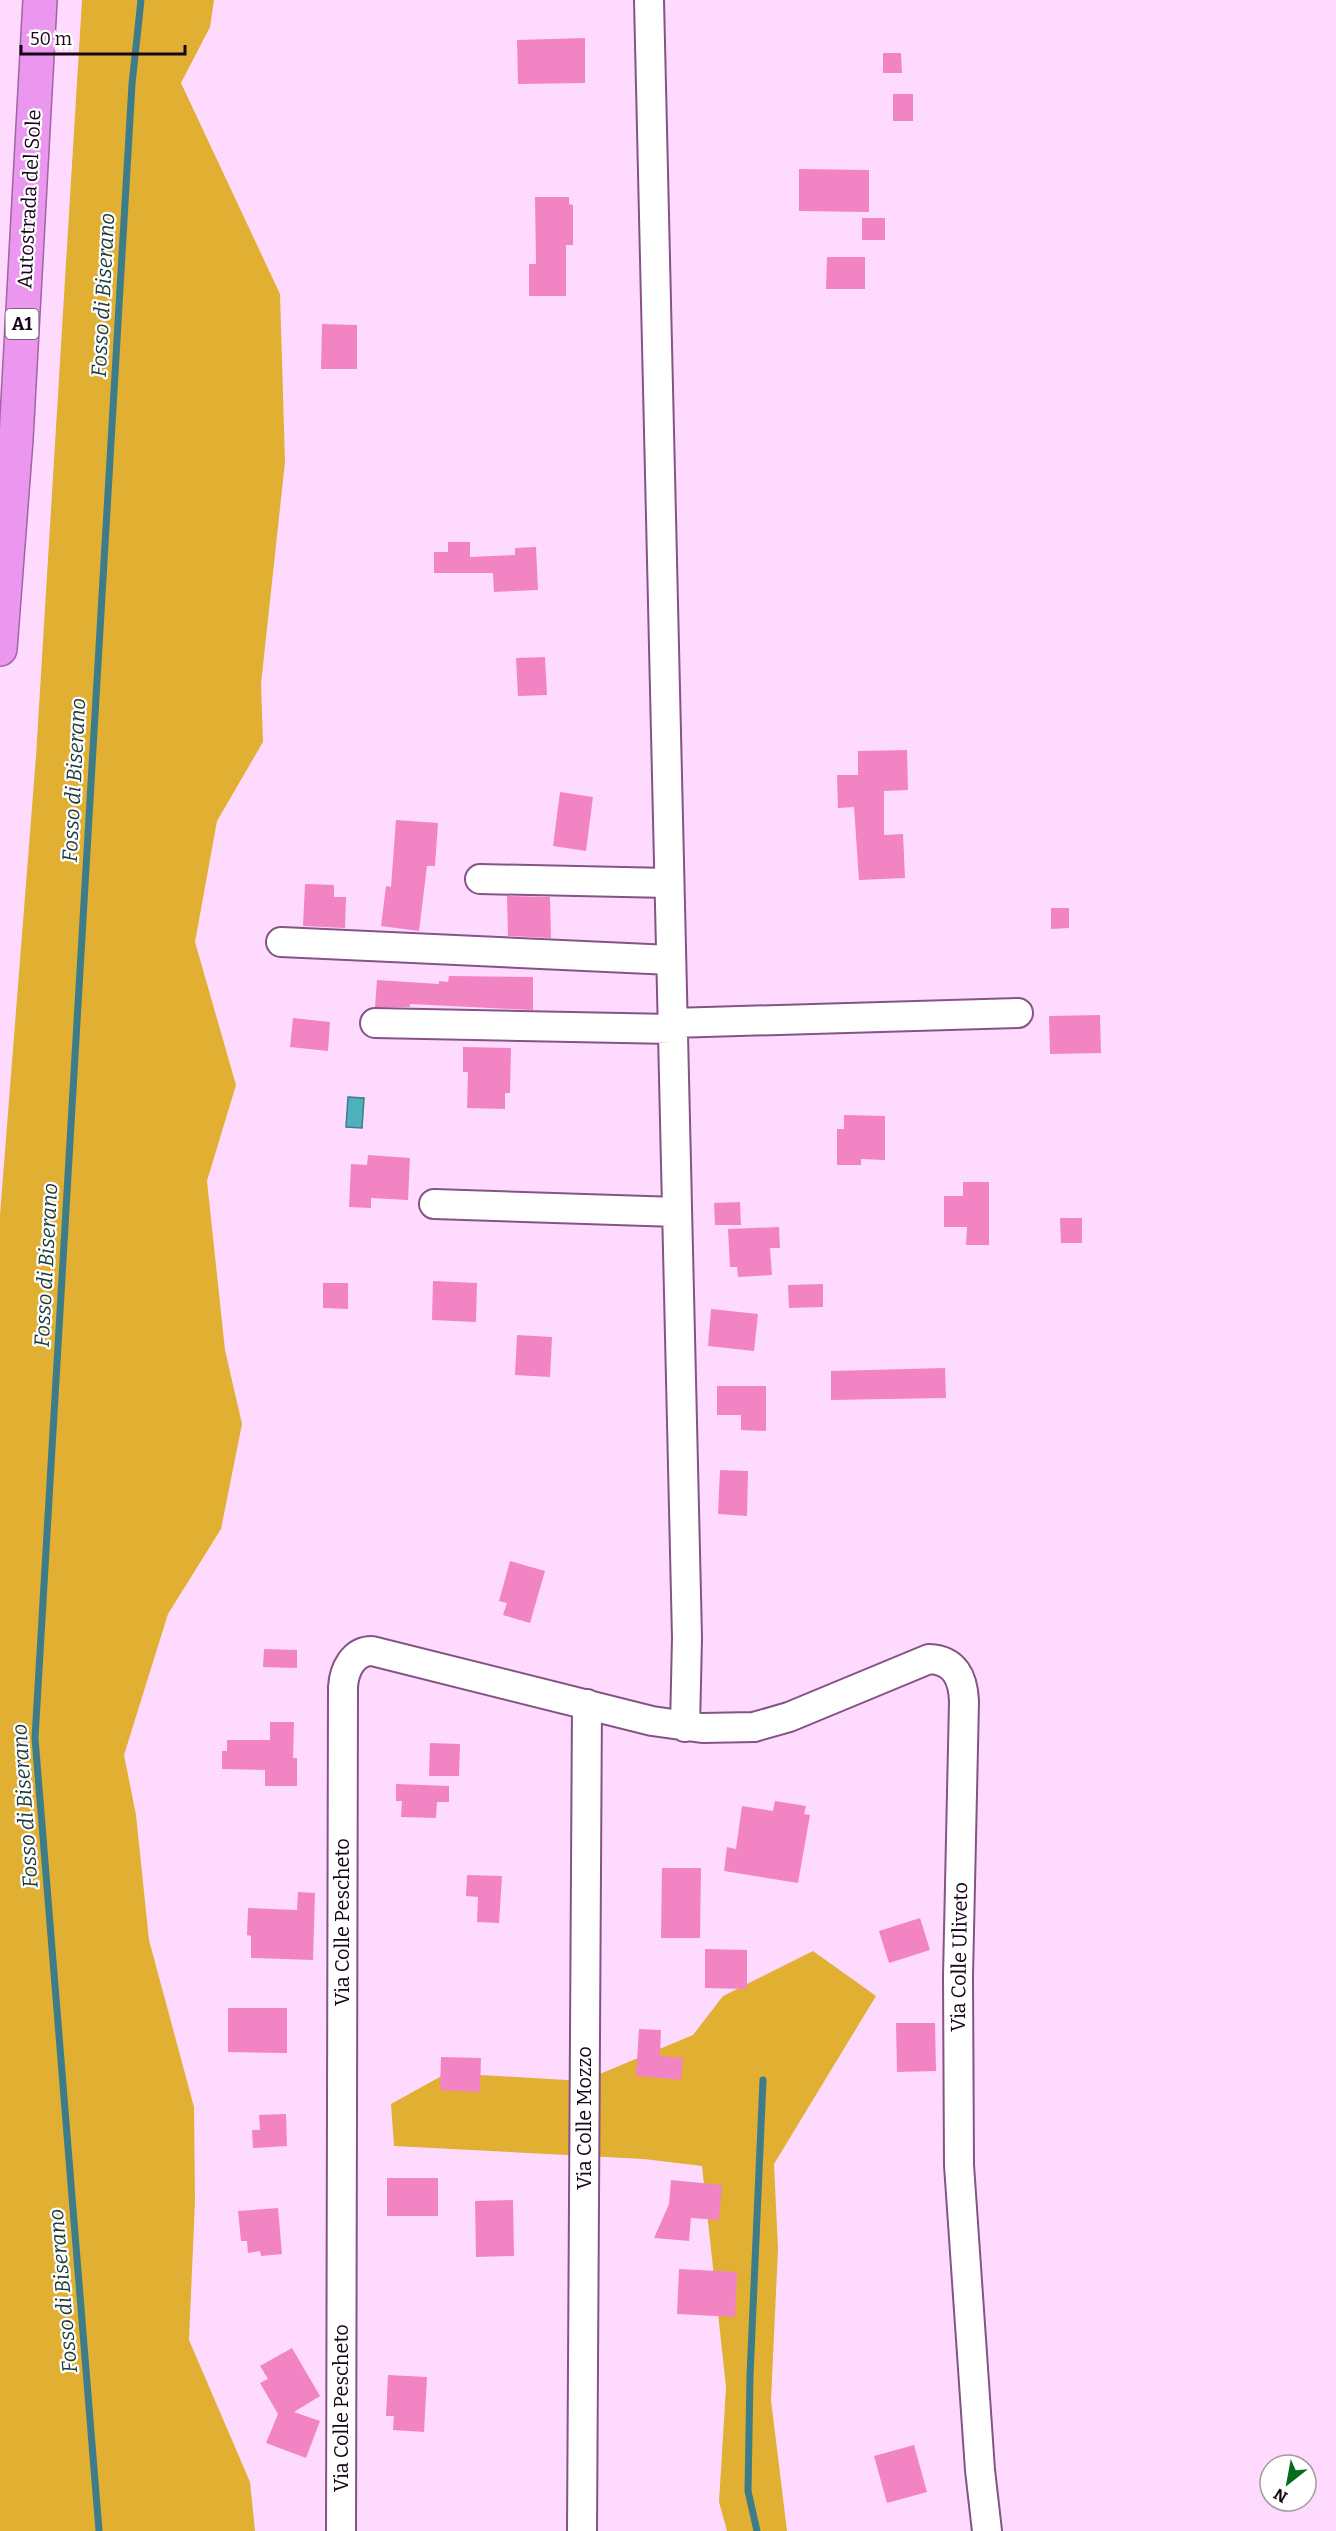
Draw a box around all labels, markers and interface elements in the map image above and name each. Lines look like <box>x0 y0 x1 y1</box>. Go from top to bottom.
scale bar <box>21 18 184 56</box>
text: 50 m <box>30 28 72 50</box>
street label: Autostrada del Sole <box>12 109 46 289</box>
water label: Fosso di Biserano <box>86 212 120 378</box>
road number: A1 <box>5 309 38 339</box>
water label: Fosso di Biserano <box>57 697 91 863</box>
water label: Fosso di Biserano <box>29 1182 63 1348</box>
water label: Fosso di Biserano <box>6 1723 44 1889</box>
street label: Via Colle Pescheto <box>330 1838 354 2006</box>
street label: Via Colle Uliveto <box>946 1882 972 2032</box>
street label: Via Colle Mozzo <box>572 2046 596 2190</box>
water label: Fosso di Biserano <box>43 2208 83 2374</box>
street label: Via Colle Pescheto <box>329 2324 353 2492</box>
north arrow <box>1258 2453 1318 2513</box>
text: N <box>1270 2484 1291 2507</box>

